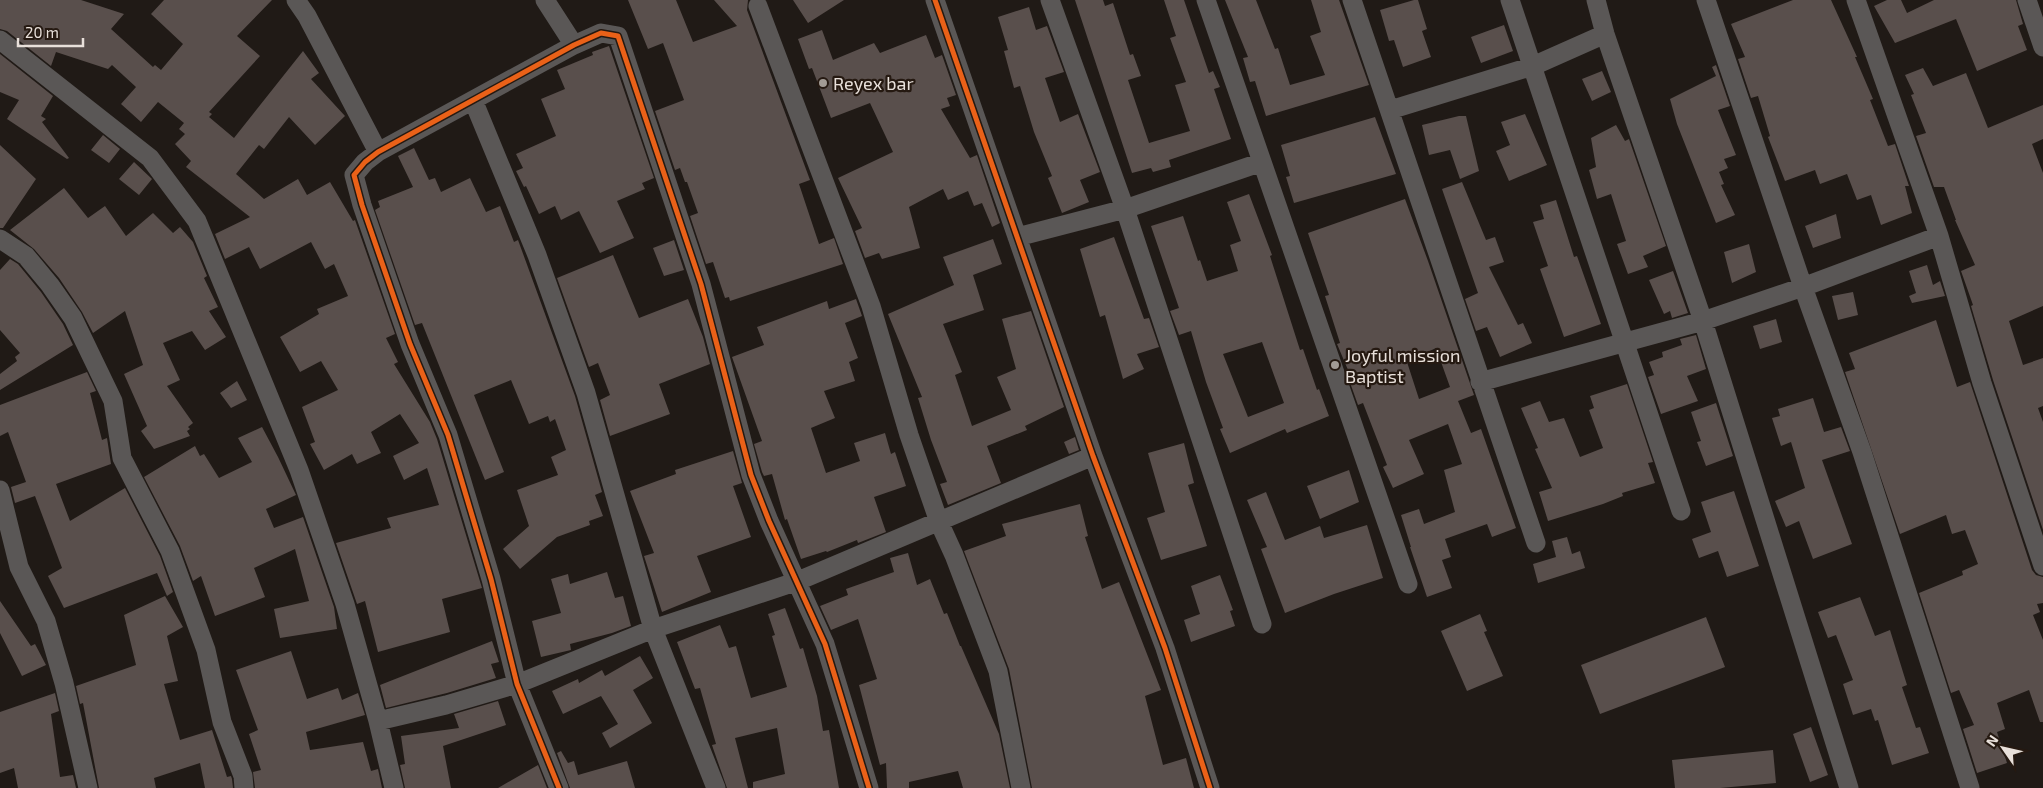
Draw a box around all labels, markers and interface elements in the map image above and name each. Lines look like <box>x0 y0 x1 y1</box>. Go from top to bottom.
scale bar <box>18 15 82 47</box>
text: 20 m <box>25 23 59 41</box>
place label: Reyex bar <box>833 72 914 94</box>
marker: Reyex bar <box>817 77 829 89</box>
place label: Joyful mission Baptist <box>1345 344 1460 387</box>
marker: Joyful mission Baptist <box>1329 359 1341 371</box>
north arrow <box>1978 723 2028 773</box>
text: N <box>1982 732 2002 749</box>

